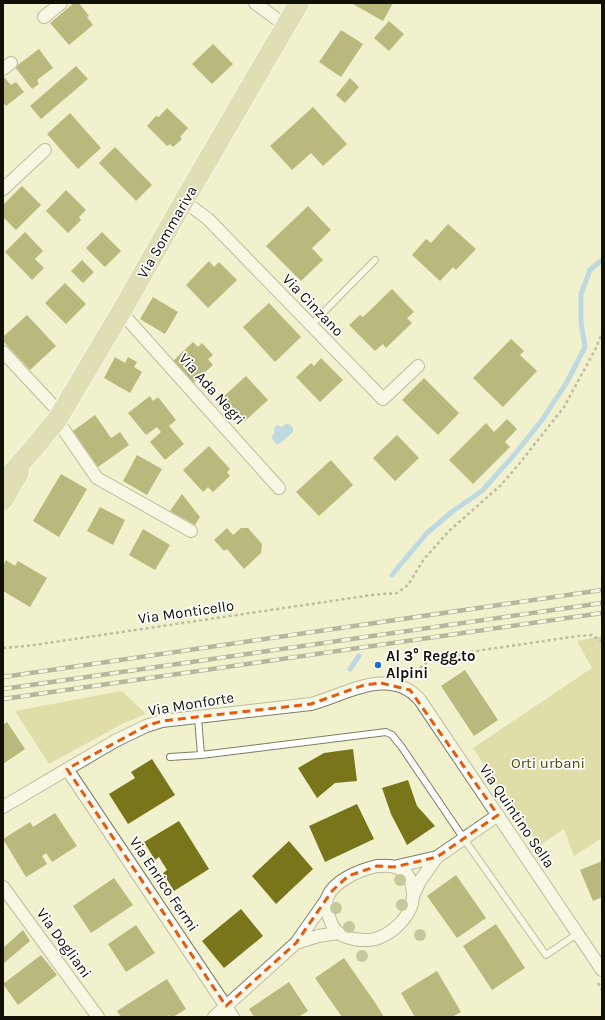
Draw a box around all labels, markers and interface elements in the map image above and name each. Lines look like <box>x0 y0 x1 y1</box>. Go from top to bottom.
street label: Via Sommariva <box>133 182 201 282</box>
street label: Via Cinzano <box>279 270 347 340</box>
street label: Via Ada Negri <box>175 349 249 429</box>
street label: Via Monticello <box>137 596 235 628</box>
place label: Al 3° Regg.to Alpini <box>386 647 475 682</box>
marker: Al 3° Regg.to Alpini <box>373 660 383 670</box>
street label: Via Monforte <box>147 688 235 720</box>
park label: Orti urbani <box>511 754 585 772</box>
street label: Via Quintino Sella <box>476 761 558 871</box>
street label: Via Enrico Fermi <box>126 833 202 935</box>
street label: Via Dogliani <box>33 905 95 981</box>

